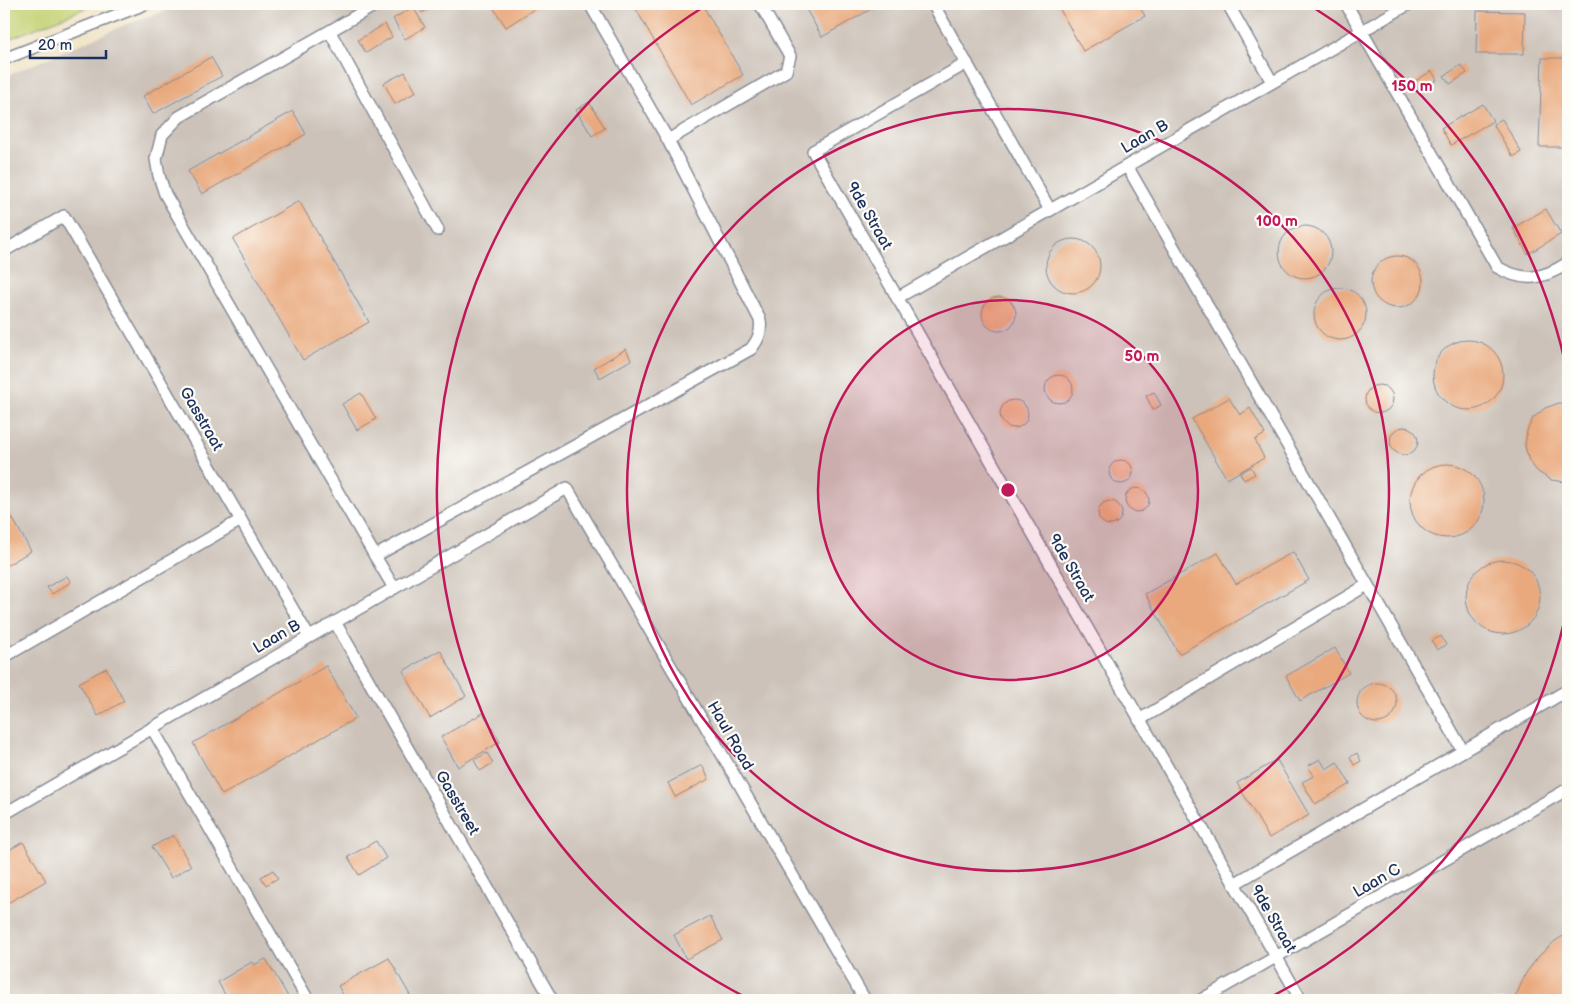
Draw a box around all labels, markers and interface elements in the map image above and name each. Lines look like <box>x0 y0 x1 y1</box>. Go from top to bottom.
scale bar <box>30 28 106 60</box>
text: 20 m <box>38 36 72 55</box>
text: 150 m <box>1391 77 1433 96</box>
street label: Laan B <box>1118 116 1172 158</box>
street label: 9de Straat <box>842 179 896 253</box>
text: 100 m <box>1256 212 1298 231</box>
text: 50 m <box>1125 347 1160 366</box>
street label: Gasstraat <box>175 384 227 454</box>
centre of rings <box>999 481 1017 499</box>
street label: 9de Straat <box>1044 531 1098 605</box>
street label: Laan B <box>250 616 304 658</box>
street label: Haul Road <box>703 698 757 774</box>
street label: Gasstreet <box>431 767 483 839</box>
street label: Laan C <box>1350 860 1404 902</box>
street label: 9de Straat <box>1246 882 1300 956</box>

